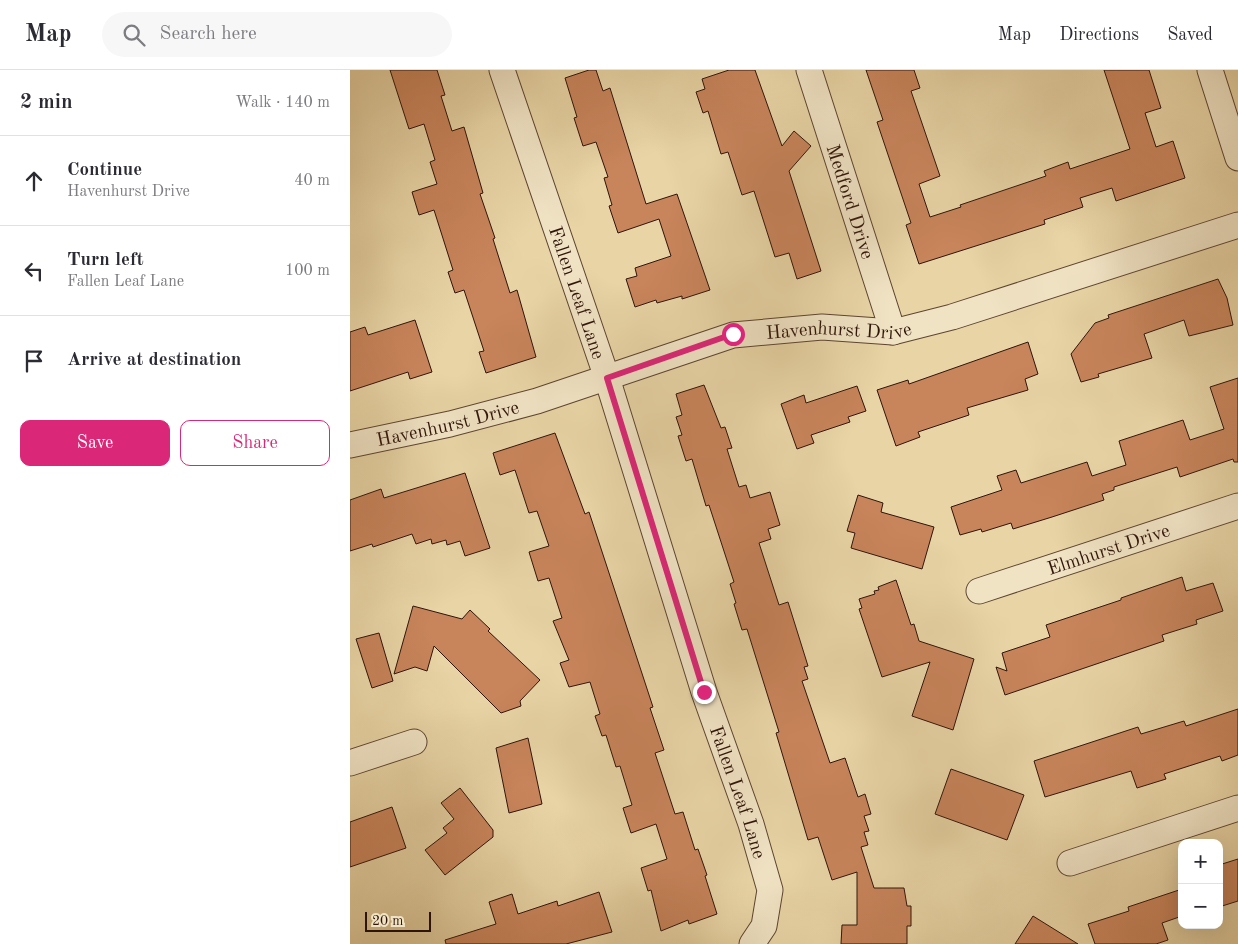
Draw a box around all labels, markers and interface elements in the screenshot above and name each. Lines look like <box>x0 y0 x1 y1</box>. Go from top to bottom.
search box <box>102 12 452 57</box>
icon: search <box>120 21 148 49</box>
text: Map <box>25 23 72 47</box>
text: Search here <box>160 25 257 44</box>
text: Map <box>998 26 1031 44</box>
text: Directions <box>1059 26 1139 44</box>
text: Saved <box>1167 26 1213 44</box>
text: 2 min <box>20 92 73 113</box>
text: Walk · 140 m <box>235 95 330 111</box>
street label: Medford Drive <box>822 143 876 262</box>
text: Continue <box>67 161 142 180</box>
icon: ahead <box>20 167 48 195</box>
text: 40 m <box>294 173 330 189</box>
text: Havenhurst Drive <box>67 184 190 200</box>
street label: Fallen Leaf Lane <box>544 224 607 362</box>
text: Turn left <box>67 251 144 270</box>
icon: left <box>20 257 48 285</box>
text: 100 m <box>285 263 330 279</box>
text: Fallen Leaf Lane <box>67 274 184 290</box>
street label: Havenhurst Drive <box>765 320 914 344</box>
route start <box>722 323 745 346</box>
icon: arrive <box>20 347 48 375</box>
text: Arrive at destination <box>67 351 241 370</box>
street label: Havenhurst Drive <box>375 399 522 451</box>
button: Save <box>20 420 170 466</box>
button: Share <box>180 420 330 466</box>
street label: Elmhurst Drive <box>1045 522 1173 580</box>
route end <box>693 681 716 704</box>
street label: Fallen Leaf Lane <box>705 724 768 861</box>
map controls <box>1178 839 1223 929</box>
button: + <box>1178 839 1223 884</box>
button: − <box>1178 884 1223 929</box>
scale bar <box>365 909 431 932</box>
text: 20 m <box>372 914 403 928</box>

